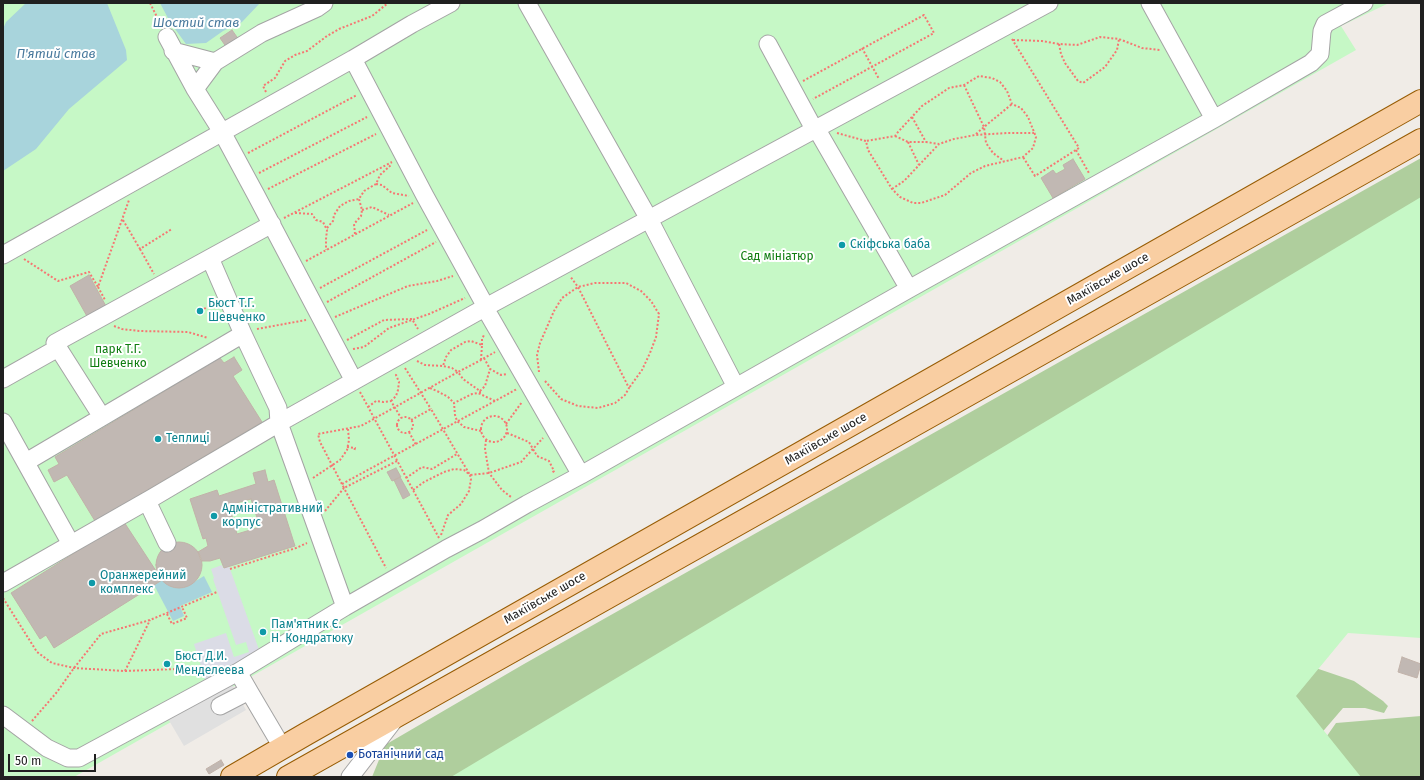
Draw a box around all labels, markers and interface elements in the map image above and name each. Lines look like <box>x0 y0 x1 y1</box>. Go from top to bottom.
water label: Шостий став <box>153 15 239 31</box>
water label: П'ятий став <box>16 46 96 62</box>
place label: Скіфська баба <box>850 238 930 252</box>
marker: Скіфська баба <box>837 240 847 250</box>
park label: Сад мініатюр <box>740 250 814 264</box>
street label: Макіївське шосе <box>1065 250 1151 308</box>
place label: Бюст Т.Г. Шевченко <box>208 297 266 325</box>
marker: Бюст Т.Г. Шевченко <box>195 306 205 316</box>
park label: парк Т.Г. Шевченко <box>89 343 147 371</box>
street label: Макіївське шосе <box>783 410 869 468</box>
place label: Теплиці <box>166 432 210 446</box>
marker: Теплиці <box>153 434 163 444</box>
place label: Адміністративний корпус <box>222 502 323 530</box>
marker: Адміністративний корпус <box>209 511 219 521</box>
place label: Оранжерейний комплекс <box>100 569 186 597</box>
street label: Макіївське шосе <box>502 569 588 627</box>
marker: Оранжерейний комплекс <box>87 578 97 588</box>
place label: Пам'ятник Є. Н. Кондратюку <box>271 618 353 646</box>
marker: Пам'ятник Є. Н. Кондратюку <box>258 627 268 637</box>
place label: Бюст Д.И. Менделеева <box>175 650 244 678</box>
marker: Бюст Д.И. Менделеева <box>162 659 172 669</box>
scale bar <box>10 746 98 772</box>
place label: Ботанічний сад <box>358 748 444 762</box>
marker: Ботанічний сад <box>345 750 355 760</box>
text: 50 m <box>15 754 41 768</box>

